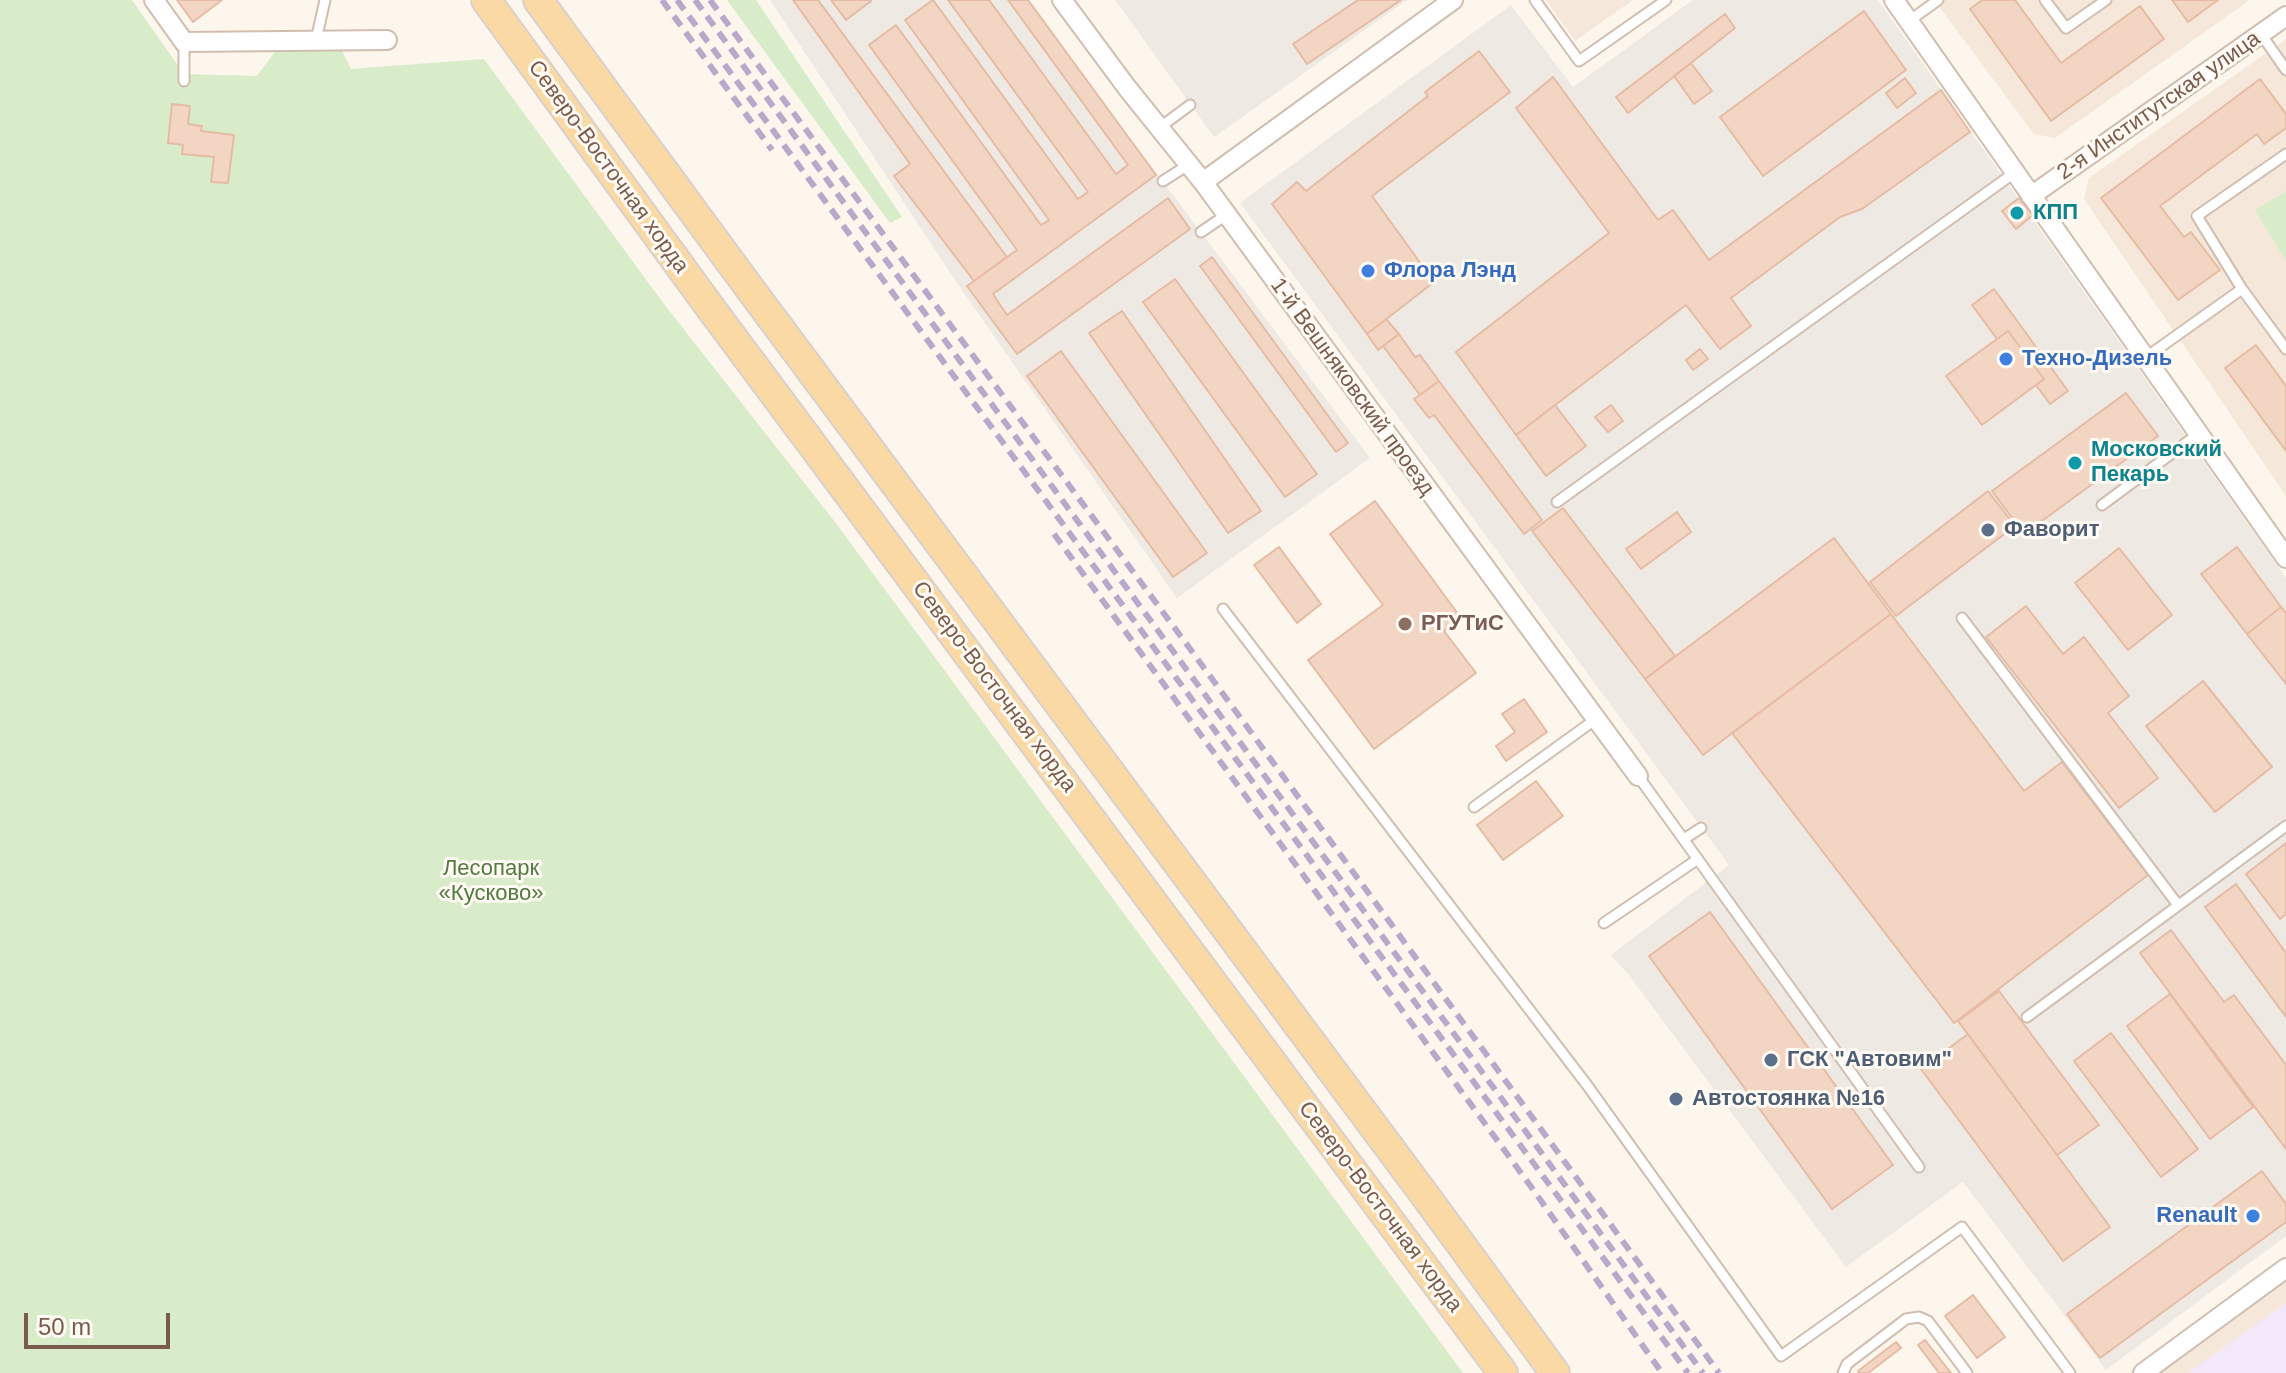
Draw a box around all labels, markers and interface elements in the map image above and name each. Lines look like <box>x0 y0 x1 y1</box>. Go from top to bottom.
street label: 2-я Институтская улица <box>2052 26 2266 186</box>
street label: Северо-Восточная хорда <box>522 55 694 279</box>
place label: КПП <box>2033 200 2078 226</box>
marker: КПП <box>2008 204 2026 222</box>
place label: Флора Лэнд <box>1384 258 1516 284</box>
marker: Флора Лэнд <box>1359 262 1377 280</box>
street label: 1-й Вешняковский проезд <box>1264 273 1440 501</box>
place label: Техно-Дизель <box>2022 346 2172 372</box>
marker: Техно-Дизель <box>1997 350 2015 368</box>
place label: Московский Пекарь <box>2091 437 2222 488</box>
marker: Московский Пекарь <box>2066 454 2084 472</box>
place label: Фаворит <box>2004 517 2099 543</box>
marker: Фаворит <box>1979 521 1997 539</box>
street label: Северо-Восточная хорда <box>906 577 1082 797</box>
place label: РГУТиС <box>1421 611 1504 637</box>
marker: РГУТиС <box>1396 615 1414 633</box>
park label: Лесопарк «Кусково» <box>439 856 543 908</box>
place label: ГСК "Автовим" <box>1787 1047 1952 1073</box>
marker: ГСК "Автовим" <box>1762 1051 1780 1069</box>
place label: Автостоянка №16 <box>1692 1086 1885 1112</box>
marker: Автостоянка №16 <box>1667 1090 1685 1108</box>
street label: Северо-Восточная хорда <box>1292 1097 1468 1317</box>
place label: Renault <box>2156 1203 2237 1229</box>
marker: Renault <box>2244 1207 2262 1225</box>
scale bar <box>28 1297 174 1347</box>
text: 50 m <box>38 1313 91 1340</box>

